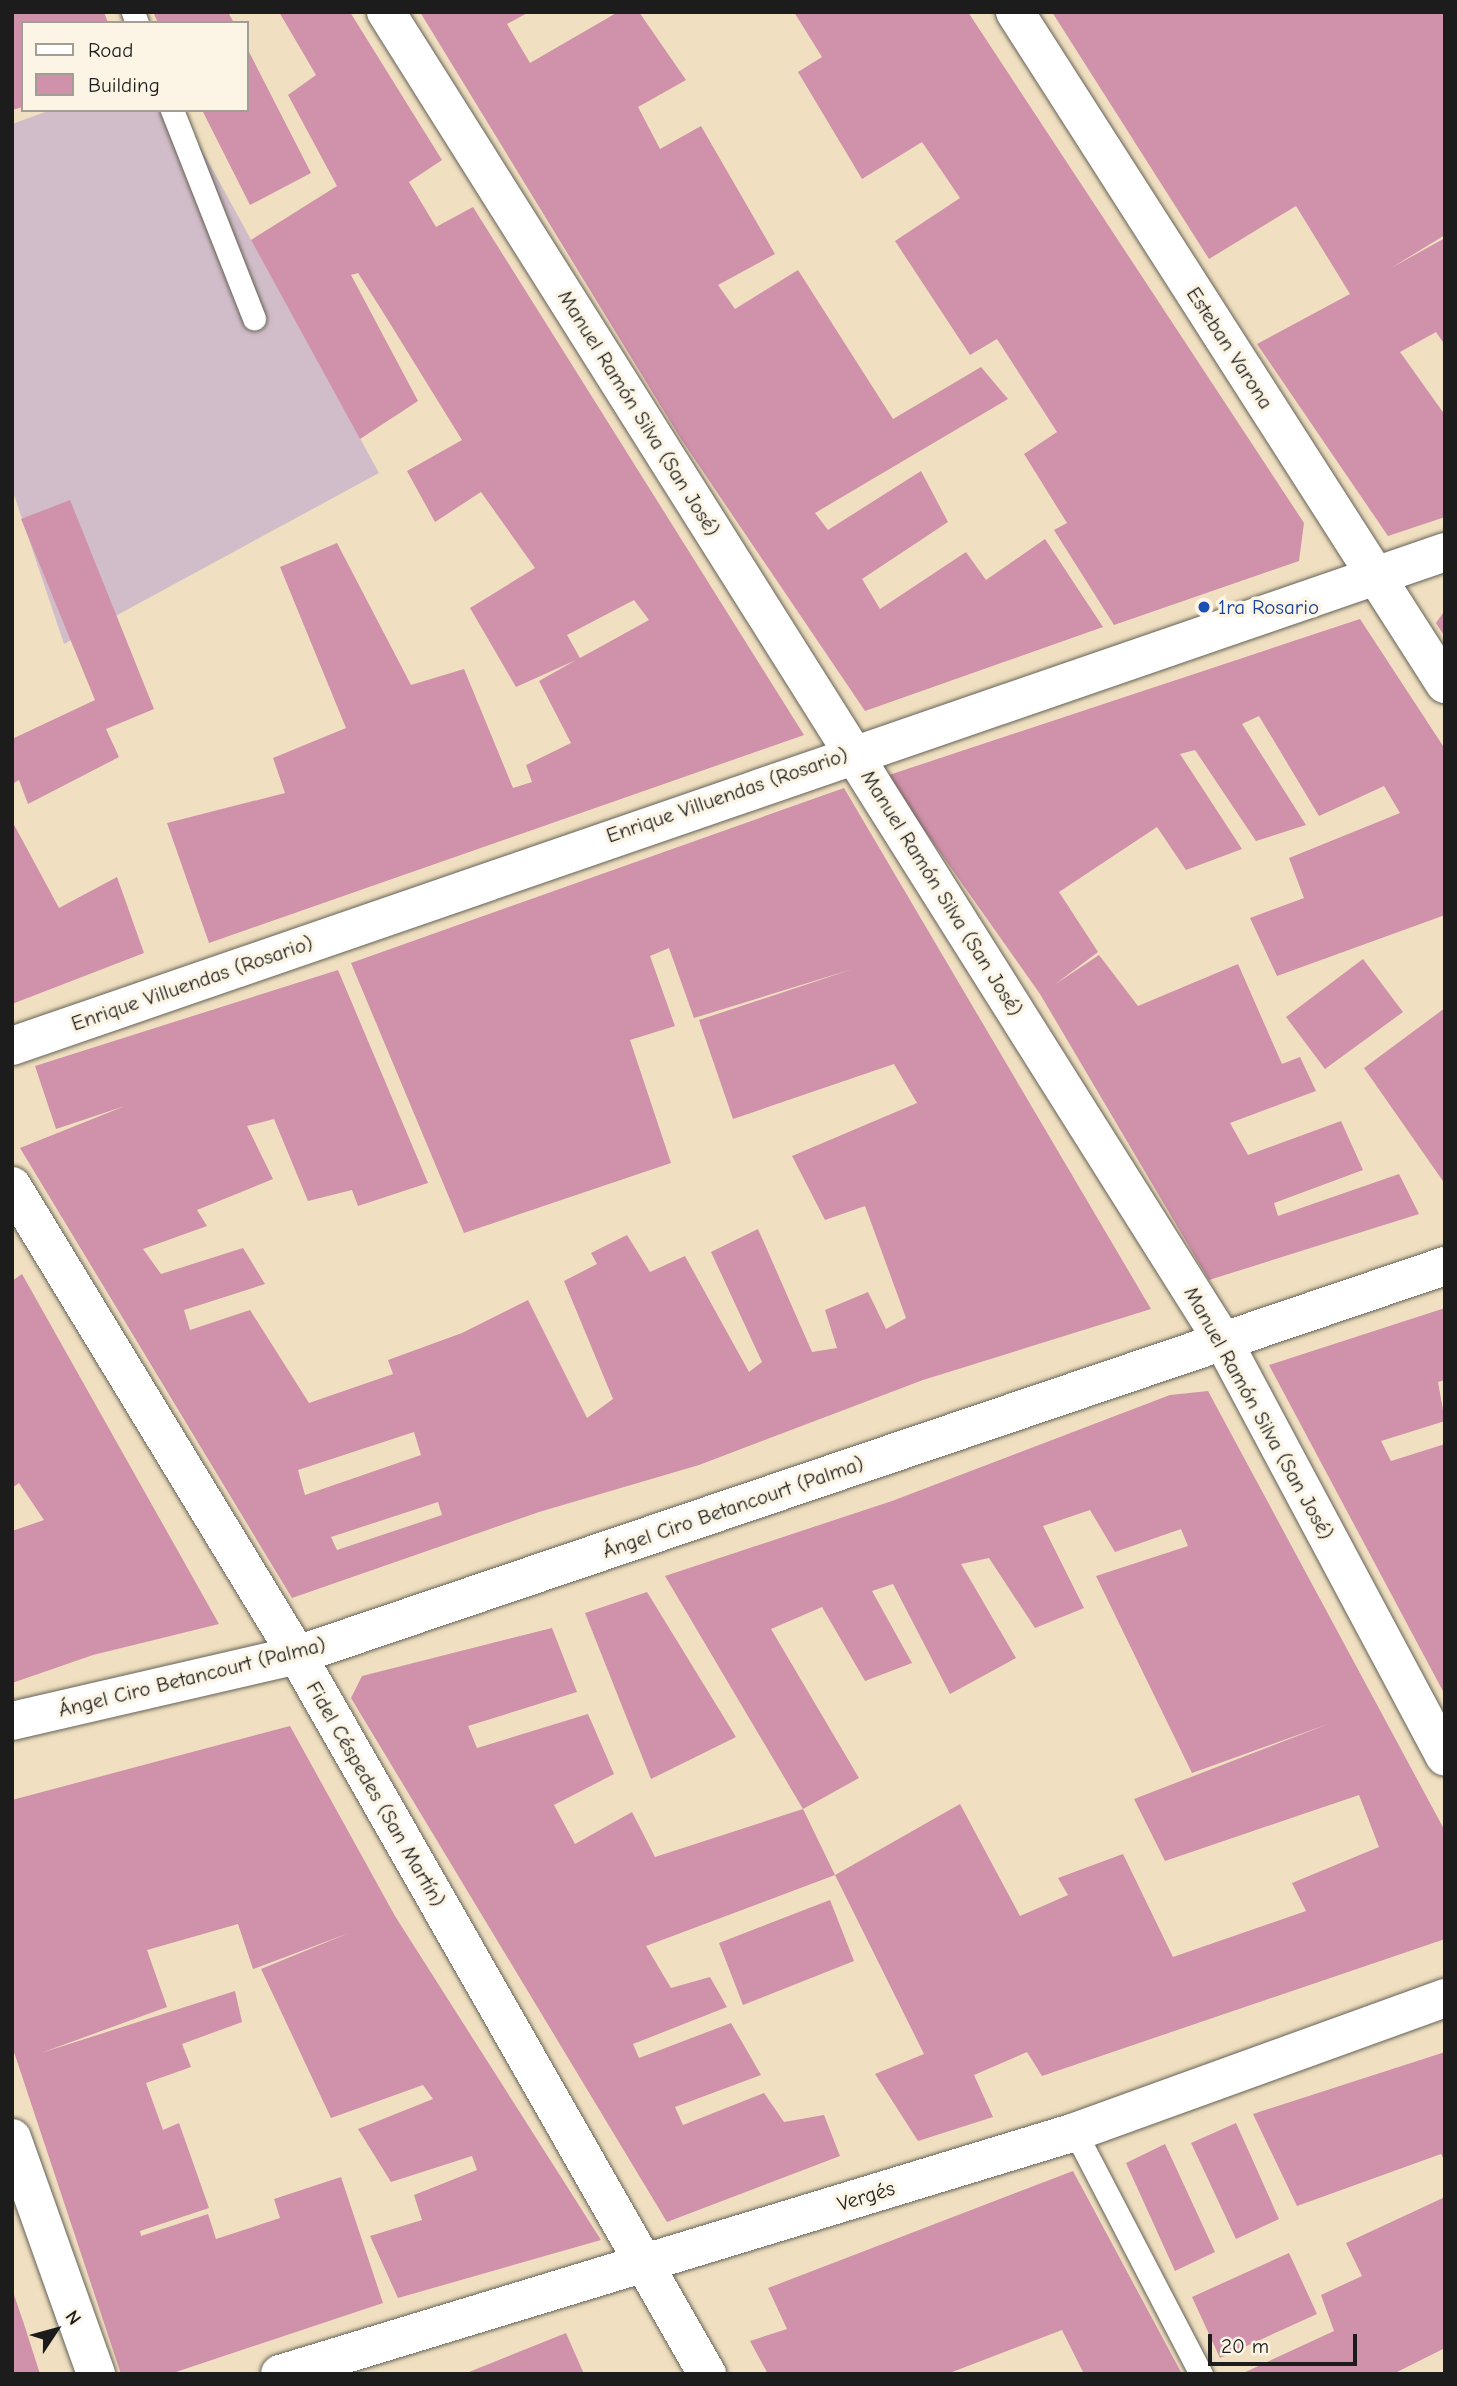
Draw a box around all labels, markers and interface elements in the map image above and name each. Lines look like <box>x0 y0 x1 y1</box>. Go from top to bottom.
legend <box>21 21 248 112</box>
text: Road <box>88 38 133 62</box>
text: Building <box>88 73 160 97</box>
street label: Esteban Varona <box>1181 282 1279 414</box>
street label: Manuel Ramón Silva (San José) <box>553 285 725 541</box>
place label: 1ra Rosario <box>1218 594 1319 620</box>
marker: 1ra Rosario <box>1196 599 1212 615</box>
street label: Enrique Villuendas (Rosario) <box>603 742 851 848</box>
street label: Manuel Ramón Silva (San José) <box>856 765 1028 1021</box>
street label: Enrique Villuendas (Rosario) <box>68 930 316 1036</box>
street label: Manuel Ramón Silva (San José) <box>1179 1282 1339 1544</box>
street label: Ángel Ciro Betancourt (Palma) <box>599 1450 867 1564</box>
street label: Ángel Ciro Betancourt (Palma) <box>56 1632 328 1722</box>
street label: Fidel Céspedes (San Martín) <box>301 1677 451 1911</box>
street label: Vergés <box>834 2175 898 2217</box>
north arrow <box>21 2295 91 2365</box>
text: N <box>60 2306 86 2329</box>
scale bar <box>1212 2320 1361 2364</box>
text: 20 m <box>1221 2334 1269 2358</box>

